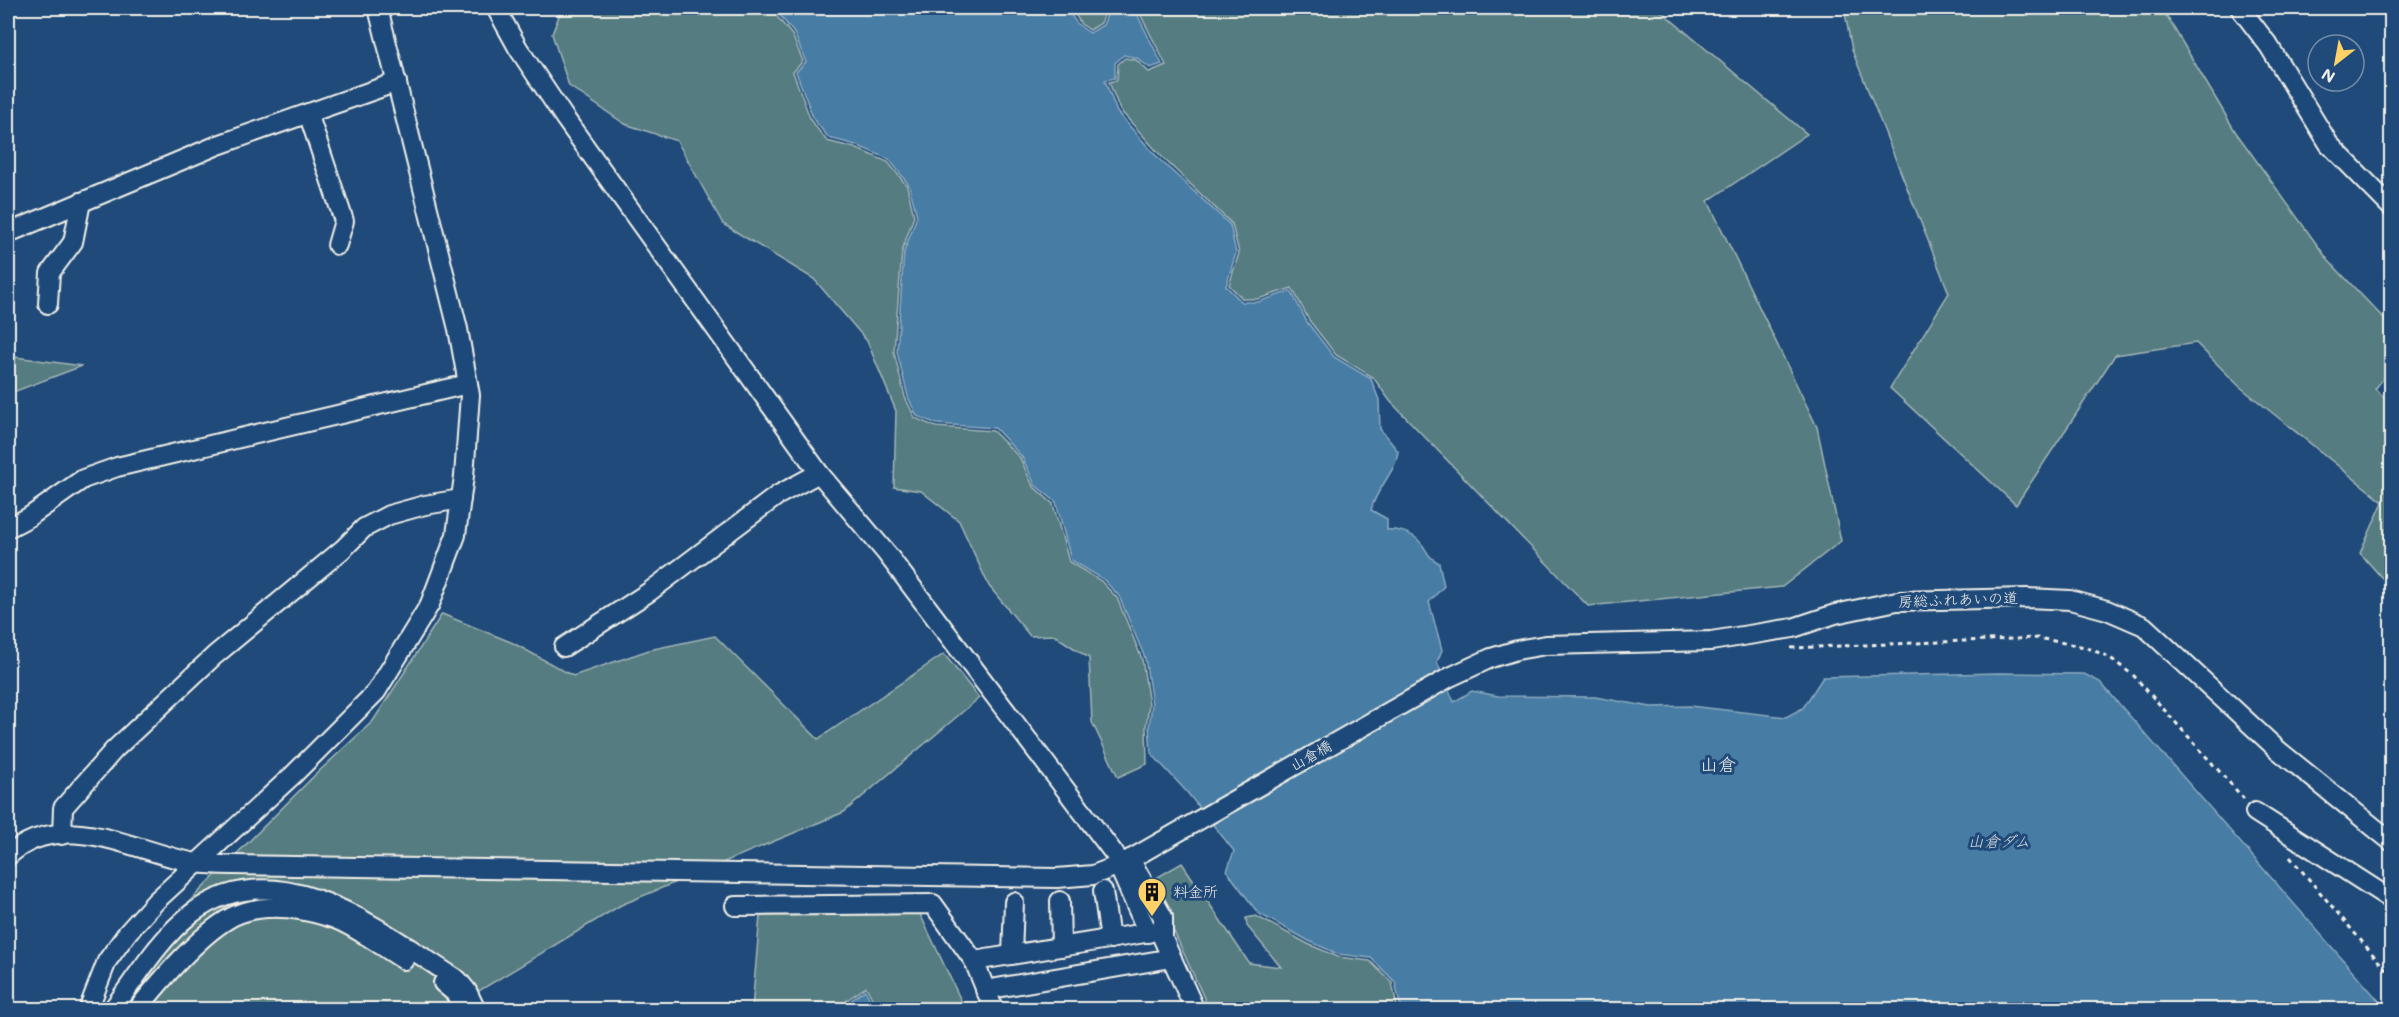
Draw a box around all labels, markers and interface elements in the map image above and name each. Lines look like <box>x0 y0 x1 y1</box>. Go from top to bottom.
north arrow <box>2306 33 2366 93</box>
text: N <box>2317 64 2339 88</box>
street label: 房総ふれあいの道 <box>1898 587 2018 611</box>
street label: 山倉橋 <box>1286 735 1335 775</box>
district label: 山倉 <box>1700 752 1736 776</box>
water label: 山倉ダム <box>1968 830 2030 851</box>
building icon: 料金所 <box>1136 876 1168 918</box>
place label: 料金所 <box>1173 881 1218 901</box>

